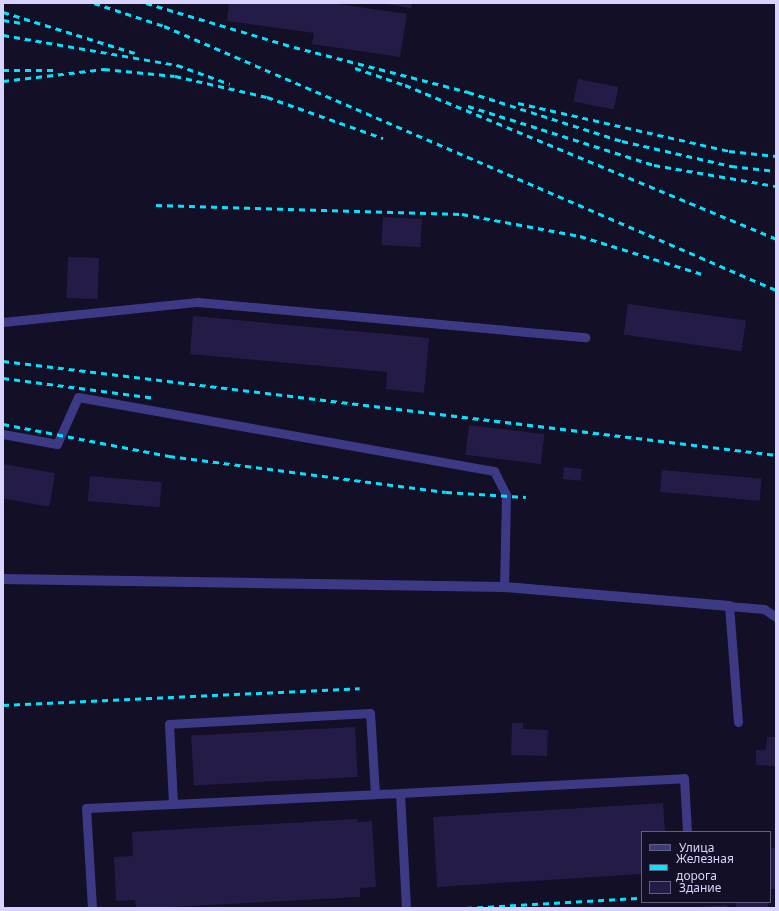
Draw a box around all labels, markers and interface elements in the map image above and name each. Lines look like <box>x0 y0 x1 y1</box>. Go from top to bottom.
legend <box>641 831 771 903</box>
text: Улица <box>679 839 714 856</box>
text: Железная дорога <box>676 850 734 884</box>
text: Здание <box>679 879 721 896</box>

